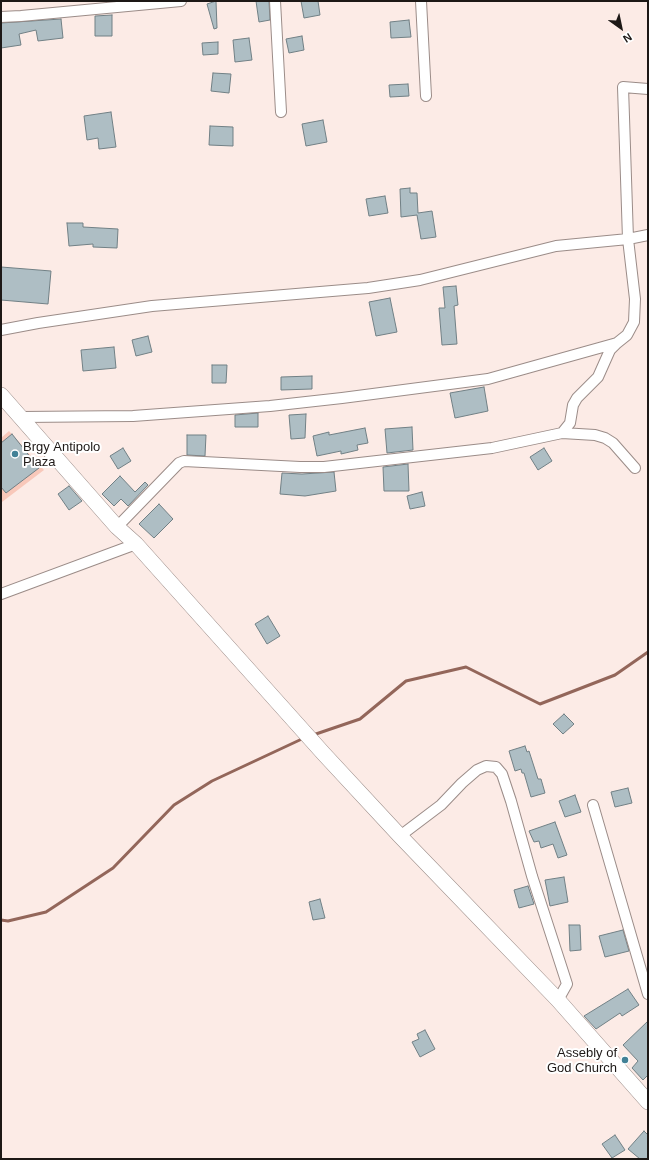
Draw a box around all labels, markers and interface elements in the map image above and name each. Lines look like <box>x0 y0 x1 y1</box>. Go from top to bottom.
north arrow <box>601 8 641 48</box>
text: N <box>621 31 634 45</box>
place label: Brgy Antipolo Plaza <box>23 439 100 470</box>
marker: Brgy Antipolo Plaza <box>10 449 20 459</box>
place label: Assebly of God Church <box>547 1045 617 1076</box>
marker: Assebly of God Church <box>620 1055 630 1065</box>

